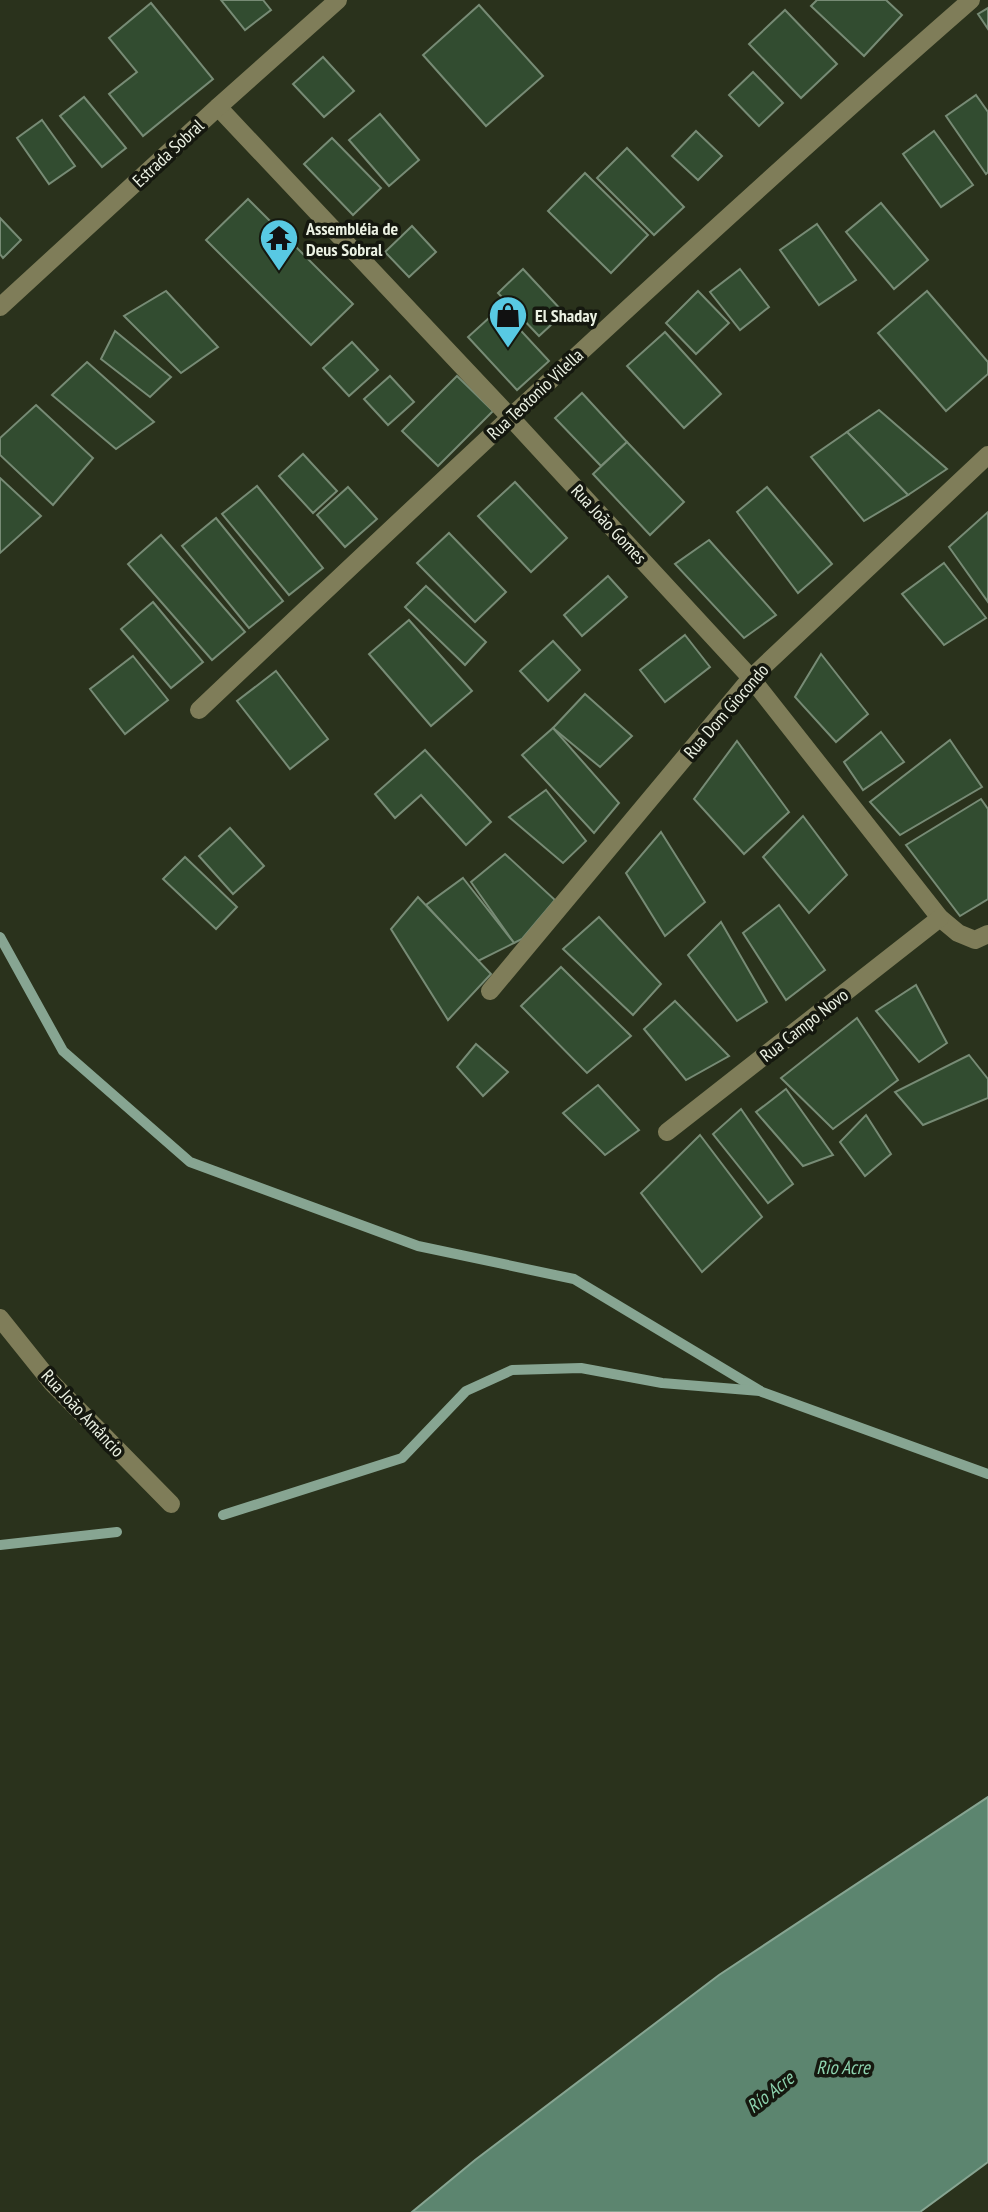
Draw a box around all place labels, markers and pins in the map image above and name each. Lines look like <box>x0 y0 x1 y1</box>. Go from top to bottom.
temple icon: Assembléia de Deus Sobral <box>258 217 300 272</box>
place label: Assembléia de Deus Sobral <box>305 217 398 261</box>
shop icon: El Shaday <box>487 294 529 349</box>
place label: El Shaday <box>535 304 598 327</box>

